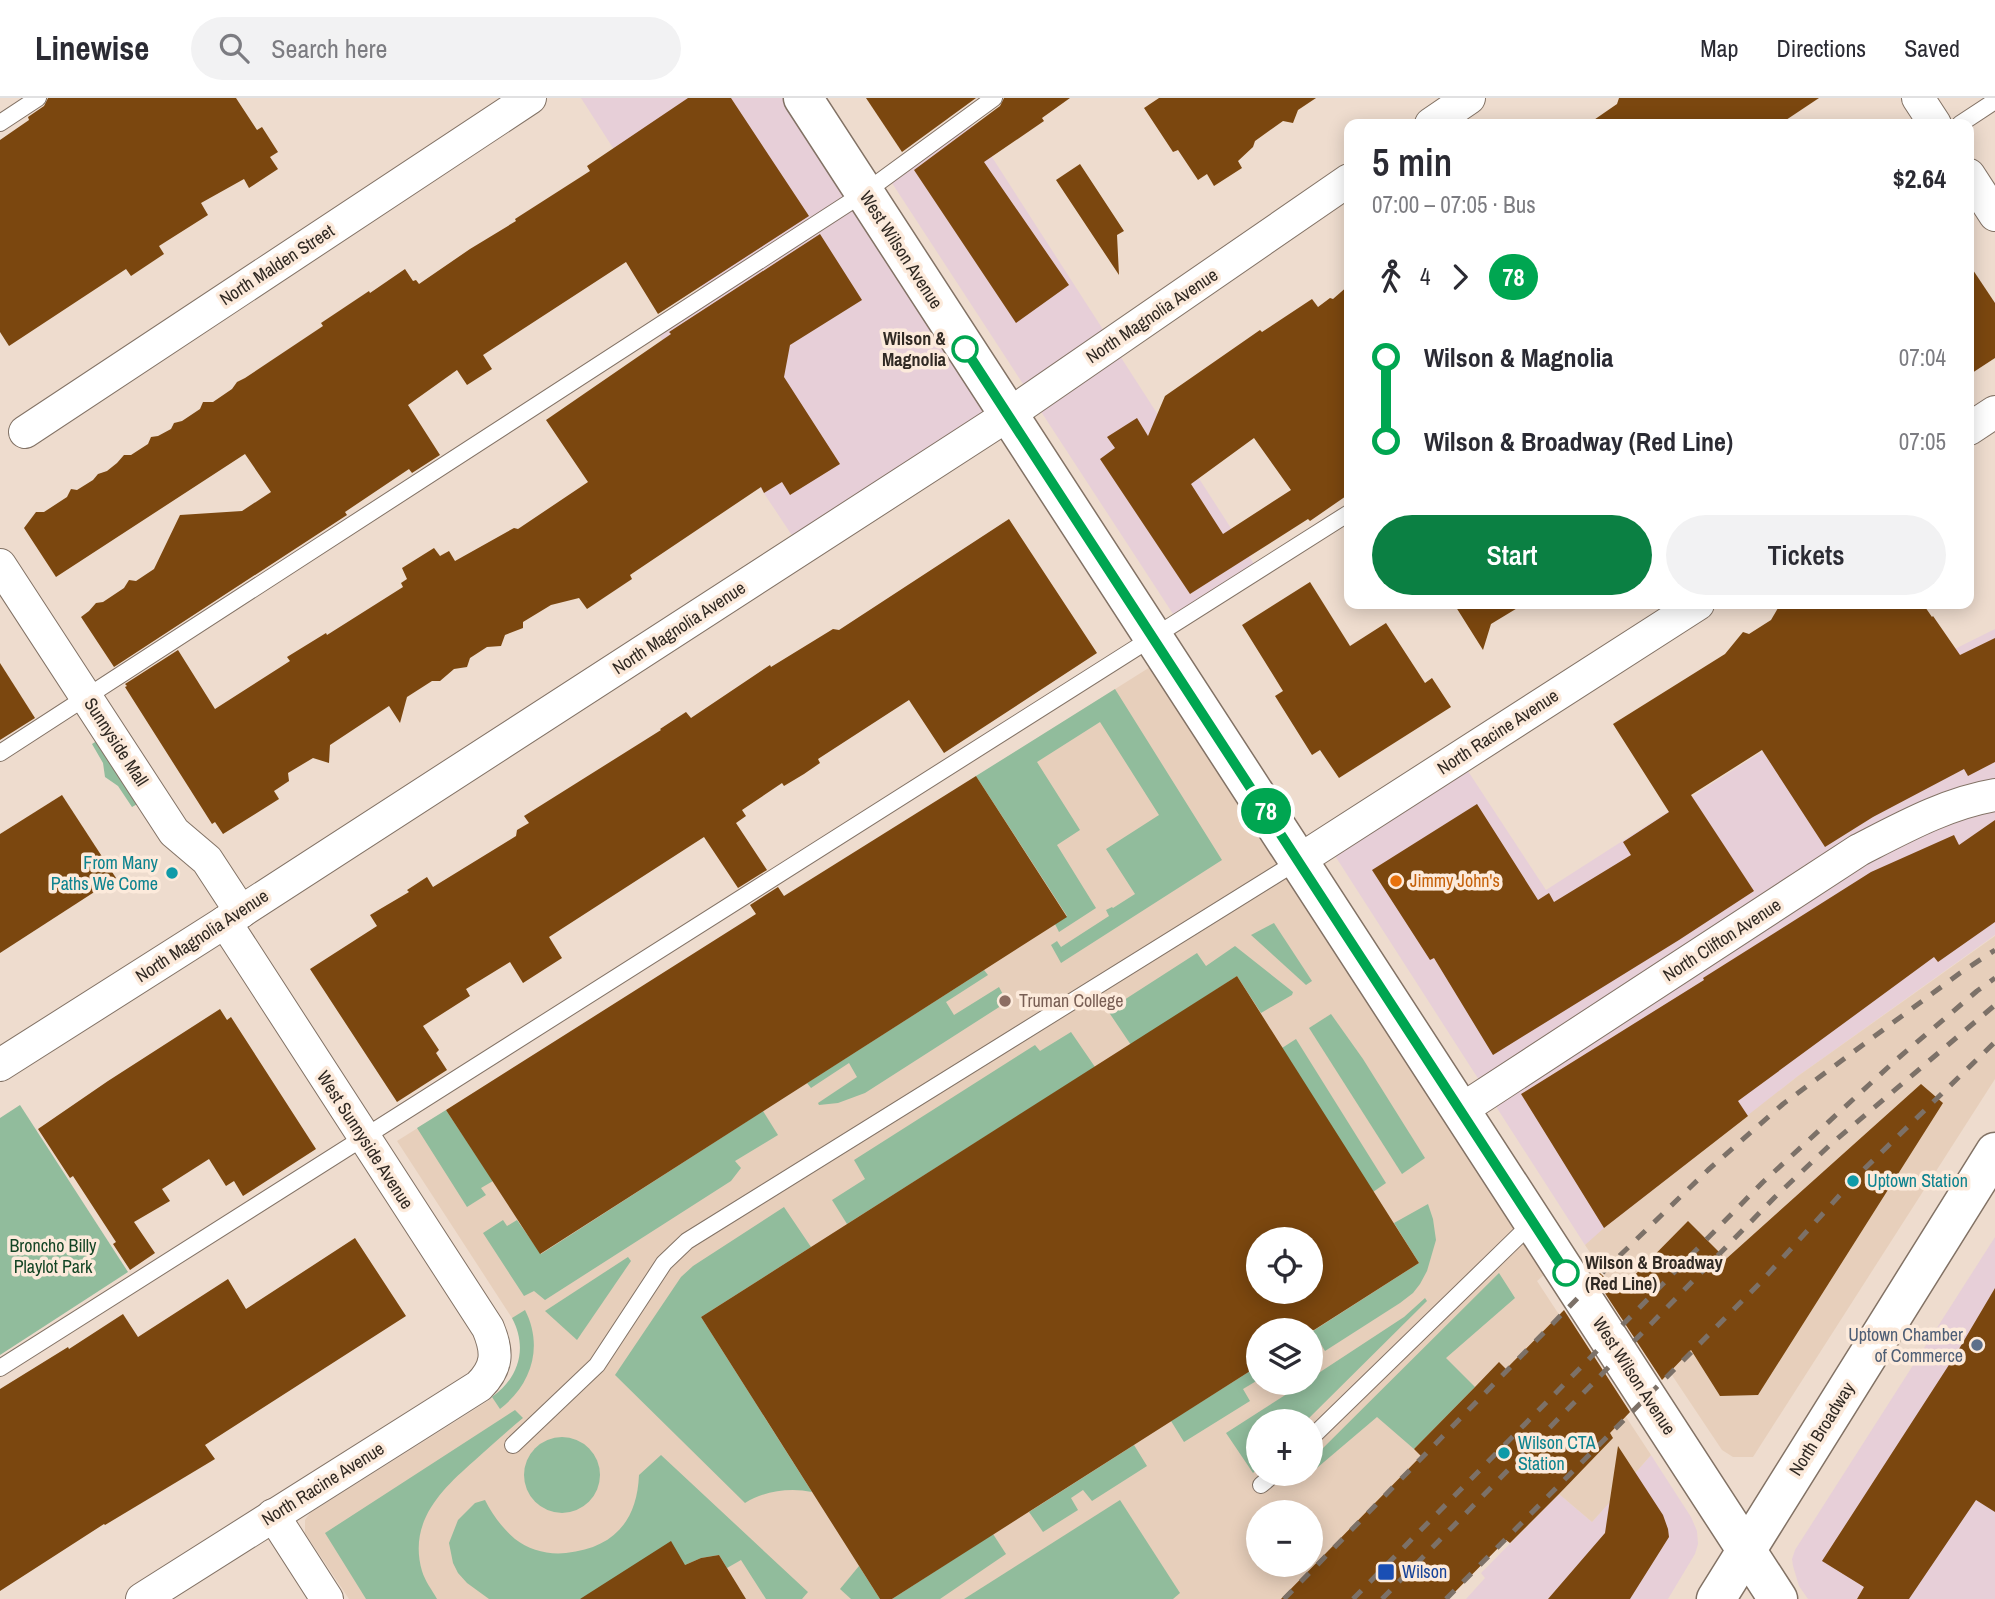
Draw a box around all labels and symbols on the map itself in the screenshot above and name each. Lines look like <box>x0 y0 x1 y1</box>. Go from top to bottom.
street label: West Wilson Avenue <box>854 186 949 313</box>
street label: North Malden Street <box>215 218 339 311</box>
street label: North Magnolia Avenue <box>1081 262 1223 369</box>
place label: Wilson & Magnolia <box>882 326 947 372</box>
marker: Wilson & Magnolia <box>952 336 978 362</box>
street label: North Magnolia Avenue <box>607 575 750 680</box>
street label: North Racine Avenue <box>1432 683 1563 780</box>
street label: Sunnyside Mall <box>78 693 154 791</box>
line badge: 78 <box>1234 788 1298 834</box>
place label: From Many Paths We Come <box>51 850 159 896</box>
marker: From Many Paths We Come <box>164 865 180 881</box>
place label: Jimmy John's <box>1410 868 1500 893</box>
marker: Jimmy John's <box>1388 873 1404 889</box>
street label: North Magnolia Avenue <box>130 883 273 988</box>
street label: North Clifton Avenue <box>1658 892 1786 987</box>
place label: Truman College <box>1019 988 1123 1013</box>
marker: Truman College <box>997 993 1013 1009</box>
street label: West Sunnyside Avenue <box>311 1066 420 1214</box>
place label: Uptown Station <box>1867 1168 1968 1193</box>
marker: Uptown Station <box>1845 1173 1861 1189</box>
park label: Broncho Billy Playlot Park <box>10 1233 97 1279</box>
place label: Wilson & Broadway (Red Line) <box>1585 1250 1723 1296</box>
marker: Wilson & Broadway (Red Line) <box>1553 1260 1579 1286</box>
street label: West Wilson Avenue <box>1587 1312 1682 1439</box>
place label: Uptown Chamber of Commerce <box>1848 1322 1963 1368</box>
marker: Uptown Chamber of Commerce <box>1969 1337 1985 1353</box>
street label: North Broadway <box>1783 1377 1861 1480</box>
place label: Wilson CTA Station <box>1518 1430 1596 1476</box>
street label: North Racine Avenue <box>257 1436 389 1531</box>
marker: Wilson CTA Station <box>1496 1445 1512 1461</box>
place label: Wilson <box>1402 1559 1447 1584</box>
marker: Wilson <box>1376 1562 1396 1582</box>

